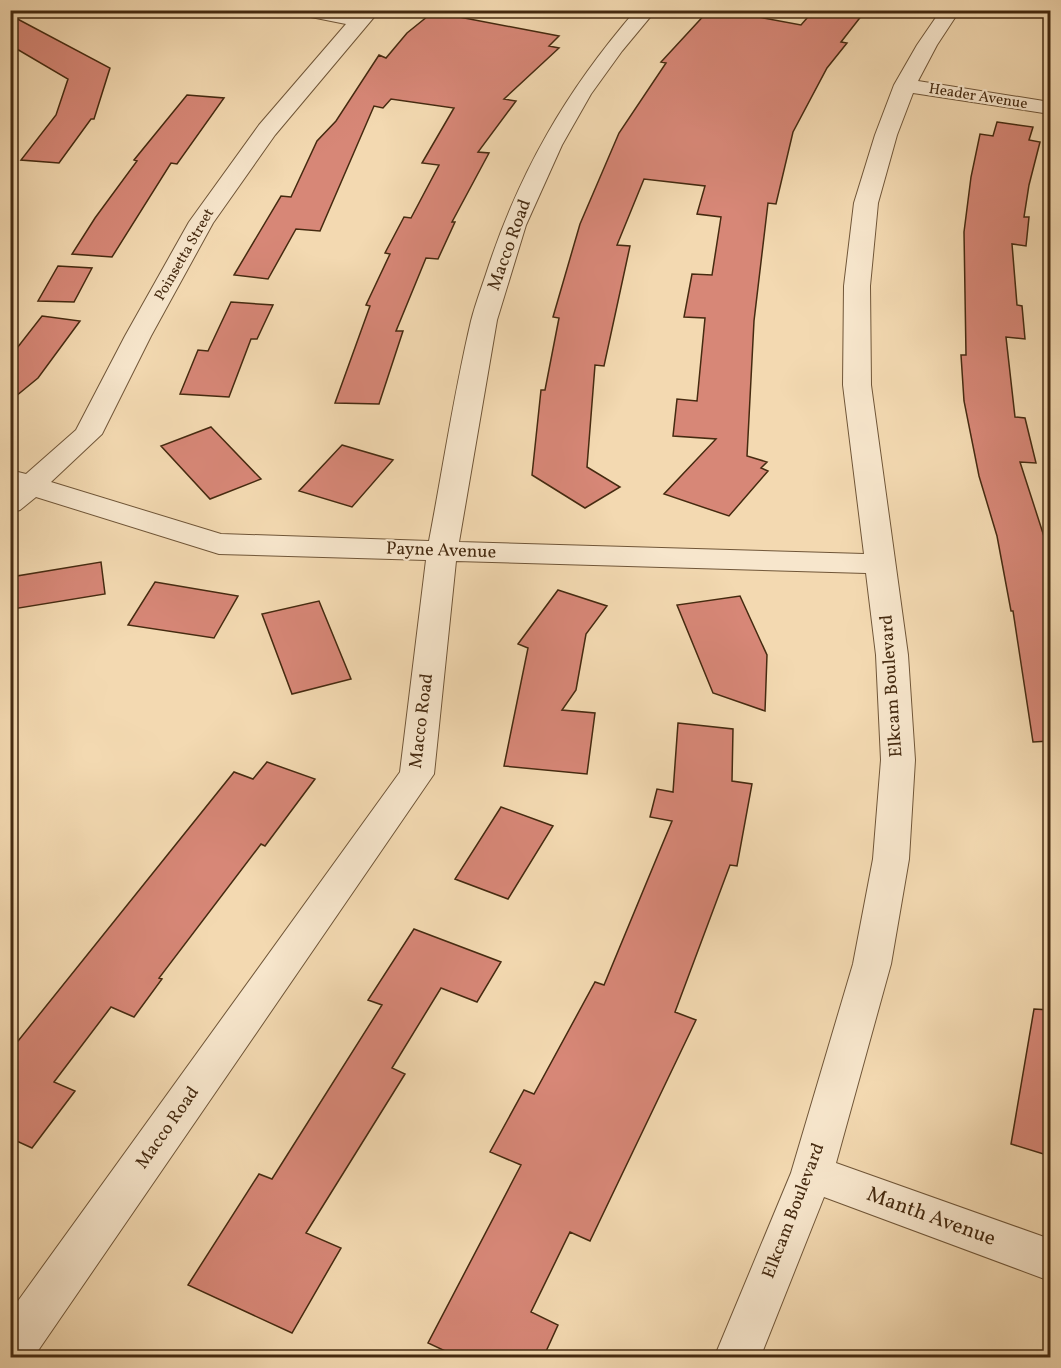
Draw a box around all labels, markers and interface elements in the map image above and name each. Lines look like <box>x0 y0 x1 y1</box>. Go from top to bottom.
street label: Header Avenue <box>927 79 1029 115</box>
street label: Macco Road <box>482 196 538 294</box>
street label: Poinsetta Street <box>150 205 220 305</box>
street label: Payne Avenue <box>385 537 497 565</box>
street label: Elkcam Boulevard <box>875 614 909 758</box>
street label: Macco Road <box>404 672 440 770</box>
street label: Macco Road <box>130 1082 206 1174</box>
street label: Elkcam Boulevard <box>757 1140 831 1282</box>
street label: Manth Avenue <box>862 1180 1000 1254</box>

